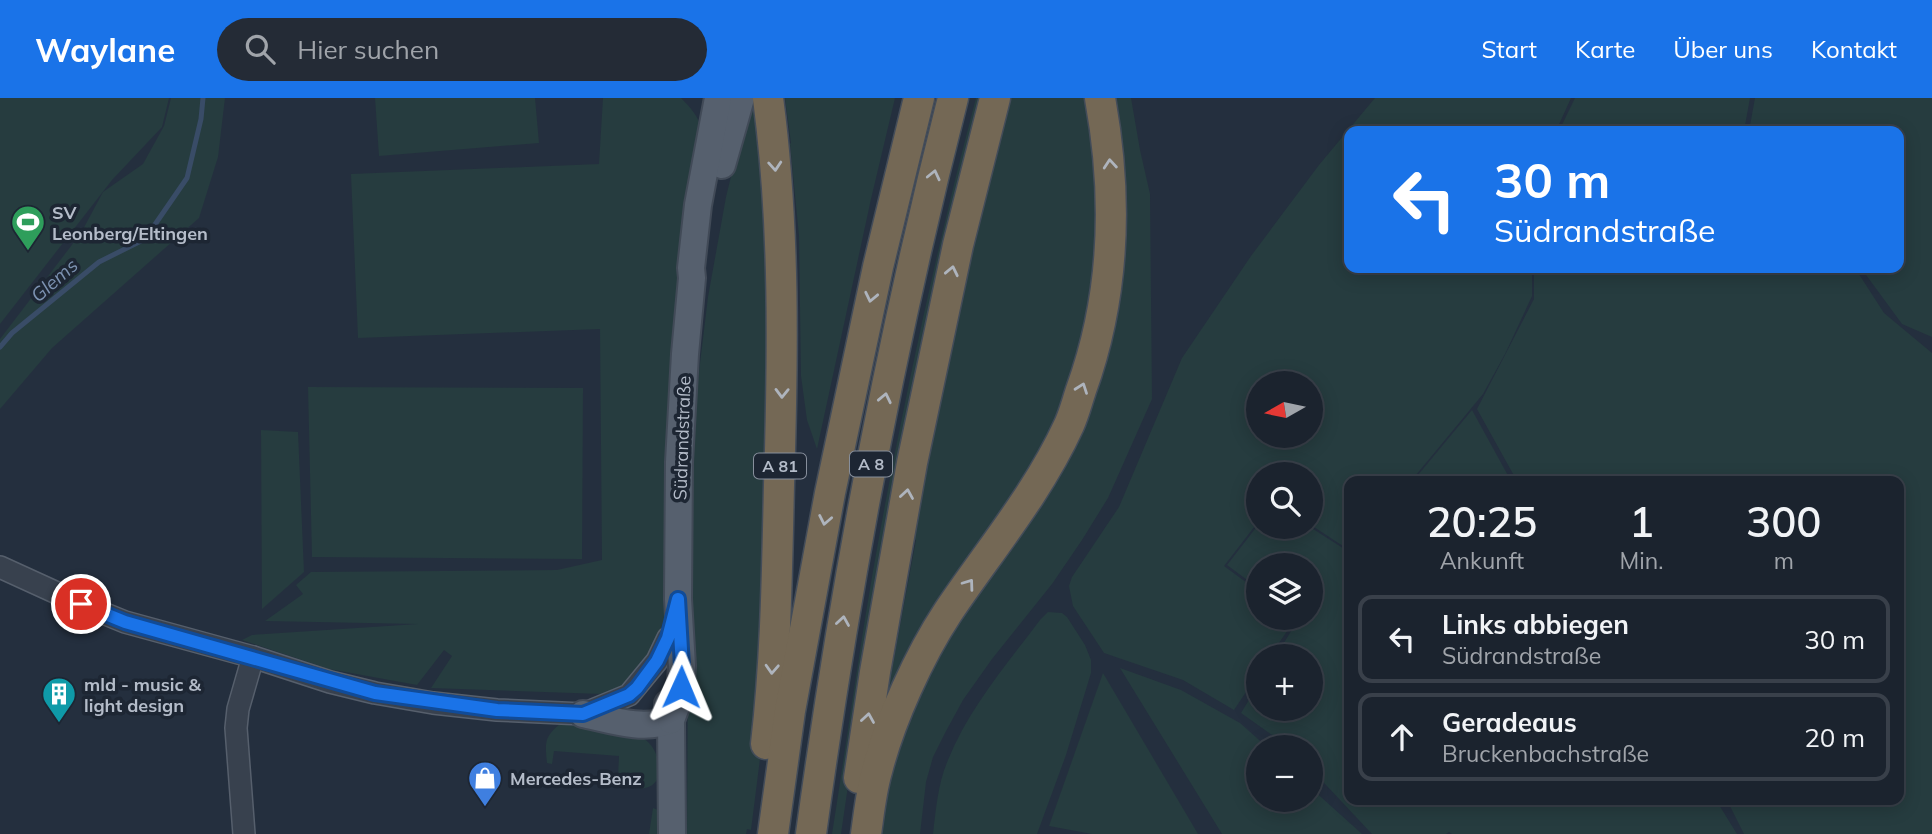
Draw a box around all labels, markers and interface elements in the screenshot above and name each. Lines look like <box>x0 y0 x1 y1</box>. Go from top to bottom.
search box <box>217 18 707 81</box>
text: Waylane <box>35 29 175 70</box>
icon: search <box>241 30 279 68</box>
text: Hier suchen <box>297 33 439 66</box>
text: Start <box>1481 34 1537 64</box>
text: Karte <box>1575 34 1635 64</box>
text: Über uns <box>1673 34 1773 64</box>
text: Kontakt <box>1811 34 1897 64</box>
text: 30 m <box>1494 149 1610 210</box>
icon: left <box>1379 154 1470 245</box>
one-way arrow <box>1103 158 1118 169</box>
one-way arrow <box>768 161 783 172</box>
one-way arrow <box>926 169 940 181</box>
place label: SV Leonberg/Eltingen <box>52 201 208 245</box>
sports icon: SV Leonberg/Eltingen <box>9 203 47 252</box>
text: Südrandstraße <box>1494 210 1715 250</box>
water label: Glems <box>25 253 83 307</box>
one-way arrow <box>944 265 959 277</box>
one-way arrow <box>865 291 880 303</box>
north arrow <box>1246 371 1323 448</box>
map controls <box>1246 371 1323 812</box>
street label: Südrandstraße <box>668 375 696 501</box>
one-way arrow <box>1074 382 1088 394</box>
one-way arrow <box>774 388 790 399</box>
one-way arrow <box>877 392 892 404</box>
road number: A 8 <box>850 452 892 476</box>
road number: A 81 <box>754 454 806 478</box>
button: search <box>1246 462 1323 539</box>
one-way arrow <box>899 488 914 500</box>
text: 20:25 <box>1426 495 1537 548</box>
text: 1 <box>1629 495 1654 548</box>
text: 300 <box>1746 495 1822 548</box>
one-way arrow <box>818 514 833 526</box>
text: Ankunft <box>1440 546 1524 575</box>
text: Min. <box>1620 546 1664 575</box>
text: m <box>1774 546 1794 575</box>
button: layers <box>1246 553 1323 630</box>
pin <box>51 574 111 634</box>
one-way arrow <box>961 579 973 592</box>
icon: arrive <box>62 585 100 623</box>
text: Links abbiegen <box>1442 608 1629 641</box>
one-way arrow <box>835 615 850 627</box>
icon: left <box>1383 620 1421 658</box>
text: 30 m <box>1804 623 1865 656</box>
text: Südrandstraße <box>1442 641 1601 670</box>
button: + <box>1246 644 1323 721</box>
position arrow <box>644 650 718 724</box>
one-way arrow <box>765 664 780 675</box>
place label: mld - music & light design <box>84 673 201 717</box>
building icon: mld - music & light design <box>40 675 78 724</box>
text: Geradeaus <box>1442 706 1577 739</box>
one-way arrow <box>860 712 875 724</box>
icon: ahead <box>1383 718 1421 756</box>
text: 20 m <box>1804 721 1865 754</box>
button: − <box>1246 735 1323 812</box>
text: Bruckenbachstraße <box>1442 739 1649 768</box>
shop icon: Mercedes-Benz <box>466 759 504 808</box>
place label: Mercedes-Benz <box>510 767 642 790</box>

